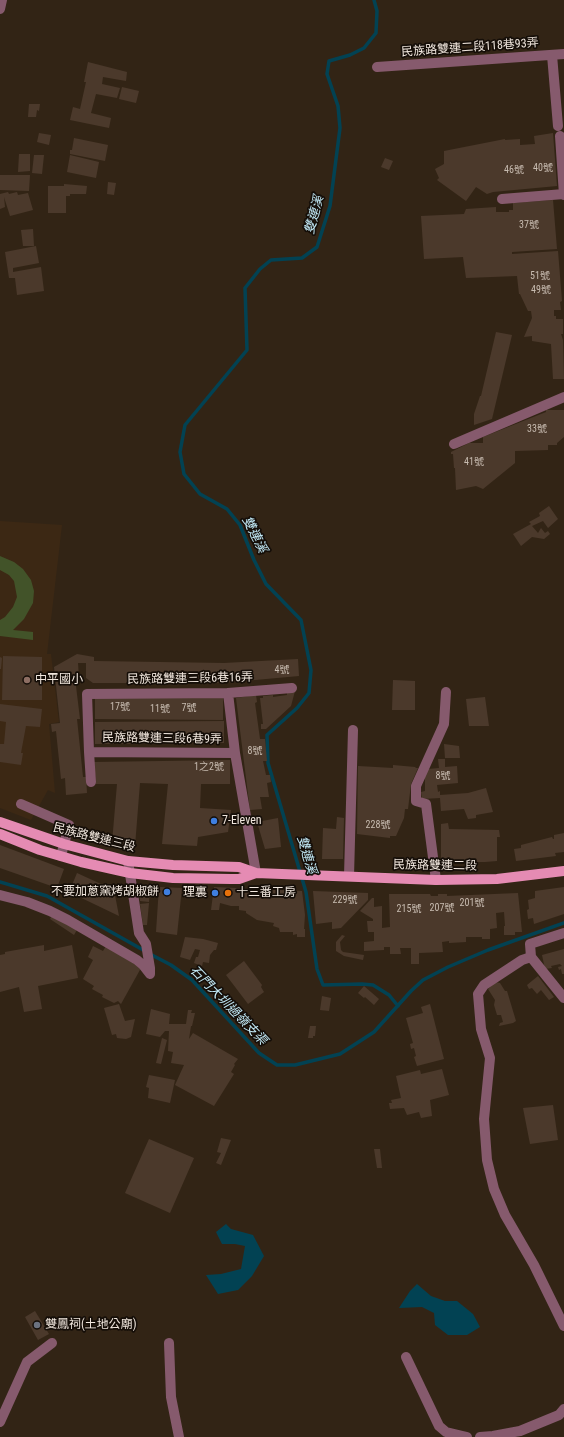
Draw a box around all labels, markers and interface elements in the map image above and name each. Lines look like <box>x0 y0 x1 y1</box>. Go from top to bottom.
street label: 民族路雙連二段118巷93弄 <box>401 36 539 60</box>
house number: 40號 <box>533 162 553 174</box>
house number: 46號 <box>504 164 524 176</box>
water label: 雙連溪 <box>302 194 328 236</box>
house number: 37號 <box>519 219 539 231</box>
house number: 51號 <box>530 270 550 282</box>
house number: 49號 <box>531 284 551 296</box>
house number: 33號 <box>527 423 547 435</box>
house number: 41號 <box>464 456 484 468</box>
water label: 雙連溪 <box>238 514 270 556</box>
house number: 4號 <box>275 664 289 676</box>
street label: 民族路雙連三段6巷16弄 <box>127 671 253 687</box>
place label: 中平國小 <box>35 673 83 687</box>
marker: 中平國小 <box>22 675 32 685</box>
house number: 17號 <box>110 701 130 713</box>
house number: 7號 <box>182 702 196 714</box>
house number: 11號 <box>150 703 170 715</box>
street label: 民族路雙連三段6巷9弄 <box>102 731 222 747</box>
house number: 8號 <box>248 745 262 757</box>
house number: 1之2號 <box>194 761 224 773</box>
house number: 8號 <box>436 770 450 782</box>
place label: 7-Eleven <box>222 814 262 828</box>
marker: 7-Eleven <box>209 816 219 826</box>
house number: 228號 <box>366 819 390 831</box>
street label: 民族路雙連三段 <box>52 821 136 855</box>
water label: 雙連溪 <box>293 834 319 876</box>
street label: 民族路雙連二段 <box>393 858 477 874</box>
place label: 不要加蔥窯烤胡椒餅 <box>51 885 159 899</box>
place label: 理裏 <box>183 886 207 900</box>
place label: 十三番工房 <box>236 886 296 900</box>
marker: 不要加蔥窯烤胡椒餅 <box>162 887 172 897</box>
marker: 理裏 <box>210 888 220 898</box>
marker: 十三番工房 <box>223 888 233 898</box>
house number: 229號 <box>333 894 357 906</box>
house number: 201號 <box>460 897 484 909</box>
house number: 207號 <box>430 902 454 914</box>
house number: 215號 <box>397 903 421 915</box>
water label: 石門大圳過嶺支渠 <box>186 963 270 1049</box>
place label: 雙鳳祠(土地公廟) <box>45 1318 137 1332</box>
marker: 雙鳳祠(土地公廟) <box>32 1320 42 1330</box>

